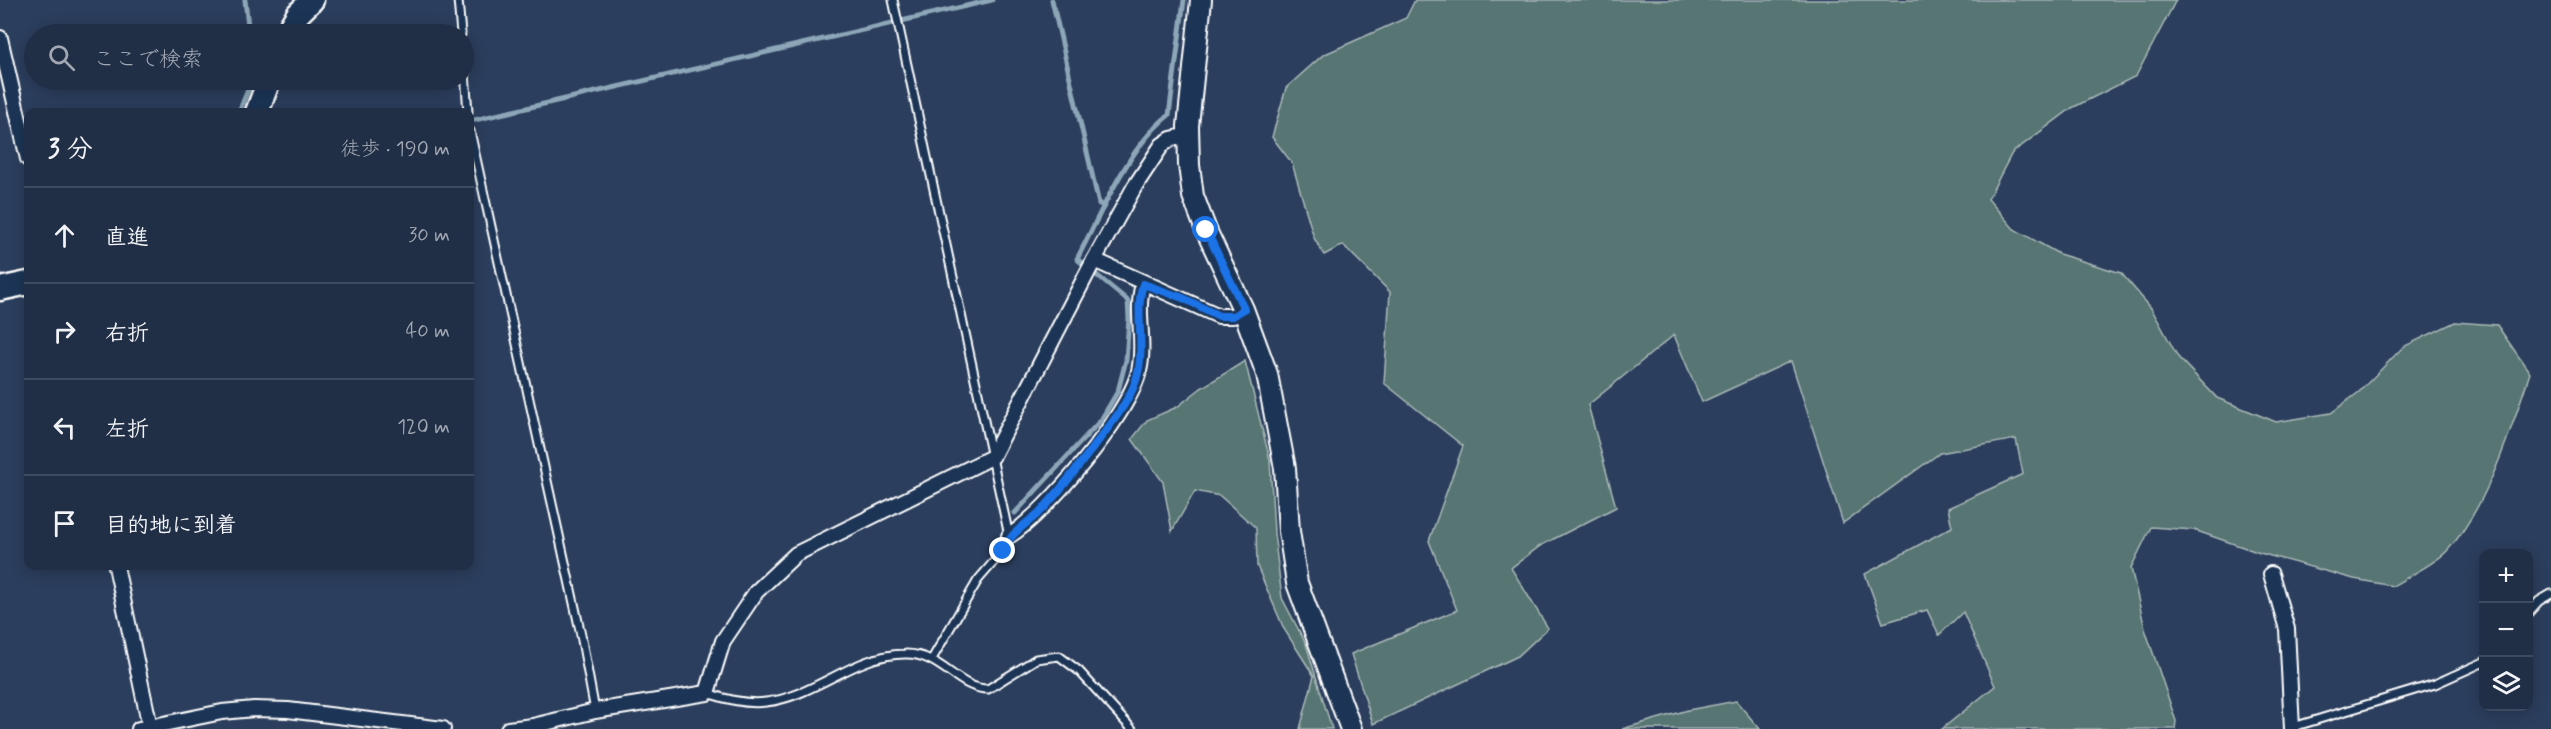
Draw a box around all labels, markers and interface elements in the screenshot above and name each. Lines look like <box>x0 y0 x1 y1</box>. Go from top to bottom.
search box <box>24 24 474 90</box>
icon: search <box>45 41 78 74</box>
text: ここで検索 <box>93 46 203 74</box>
text: 3 分 <box>48 133 93 167</box>
text: 徒歩 · 190 m <box>340 136 450 163</box>
route start <box>1192 216 1218 242</box>
icon: ahead <box>48 219 81 252</box>
text: 30 m <box>408 222 450 249</box>
text: 直進 <box>105 224 149 252</box>
icon: right <box>48 315 81 348</box>
text: 40 m <box>406 318 450 345</box>
text: 右折 <box>105 320 149 348</box>
icon: left <box>48 411 81 444</box>
text: 120 m <box>397 414 450 441</box>
text: 左折 <box>105 416 149 444</box>
icon: arrive <box>48 507 81 540</box>
text: 目的地に到着 <box>105 512 237 540</box>
route end <box>989 537 1015 563</box>
map controls <box>2479 549 2533 711</box>
button: + <box>2479 549 2533 603</box>
button: − <box>2479 603 2533 657</box>
button: layers <box>2479 657 2533 711</box>

